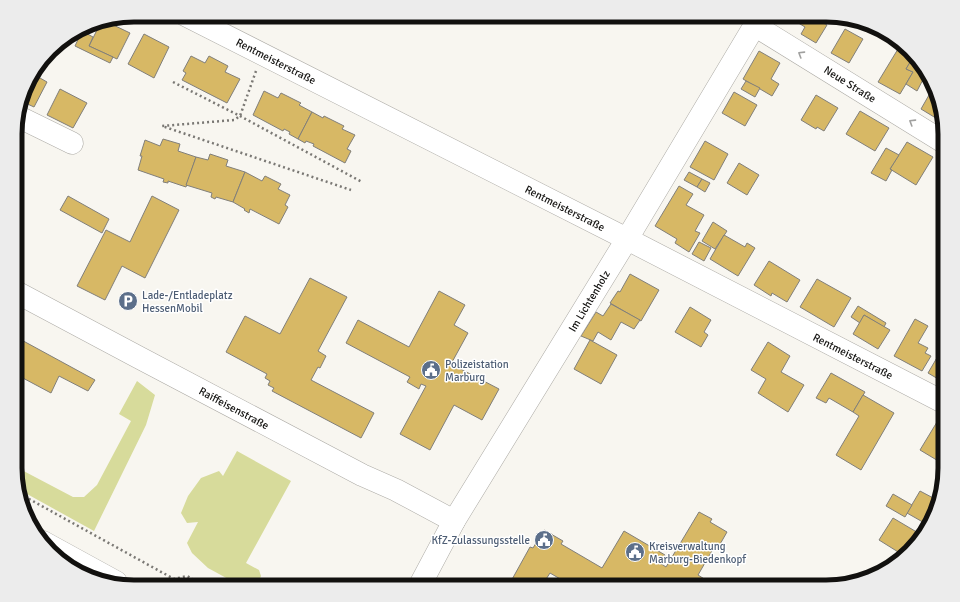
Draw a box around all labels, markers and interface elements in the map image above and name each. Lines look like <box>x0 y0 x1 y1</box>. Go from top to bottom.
street label: Rentmeisterstraße <box>234 36 318 87</box>
one-way arrow <box>798 51 805 59</box>
street label: Neue Straße <box>821 63 878 106</box>
one-way arrow <box>909 120 916 127</box>
street label: Rentmeisterstraße <box>523 183 607 234</box>
street label: Im Lichtenholz <box>566 268 613 334</box>
place label: Lade-/Entladeplatz HessenMobil <box>142 289 233 315</box>
parking icon: Lade-/Entladeplatz HessenMobil <box>117 290 139 312</box>
street label: Rentmeisterstraße <box>811 331 895 382</box>
place label: Polizeistation Marburg <box>445 358 509 384</box>
public building icon: Polizeistation Marburg <box>420 359 442 381</box>
street label: Raiffeisenstraße <box>197 385 271 432</box>
public building icon: KfZ-Zulassungsstelle <box>533 529 555 551</box>
place label: KfZ-Zulassungsstelle <box>432 534 530 547</box>
place label: Kreisverwaltung Marburg-Biedenkopf <box>649 540 747 566</box>
public building icon: Kreisverwaltung Marburg-Biedenkopf <box>624 541 646 563</box>

